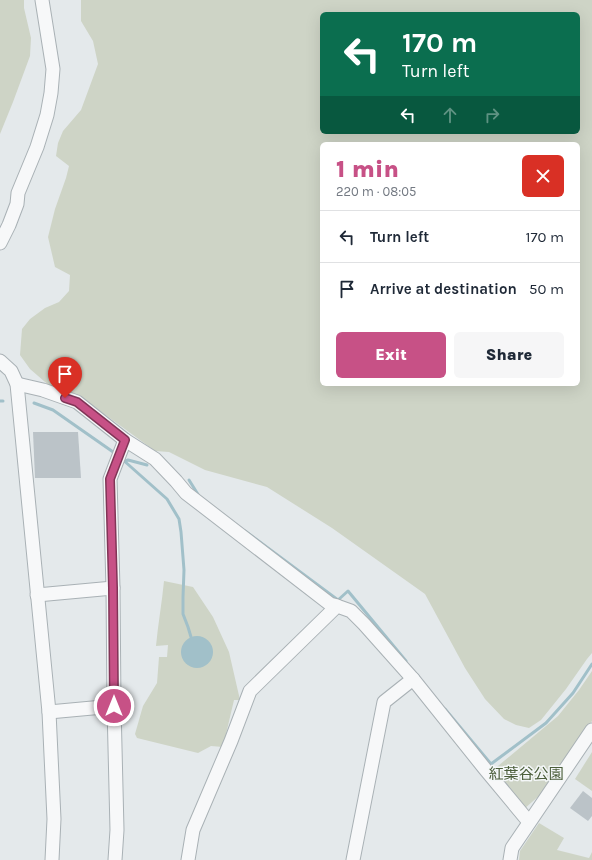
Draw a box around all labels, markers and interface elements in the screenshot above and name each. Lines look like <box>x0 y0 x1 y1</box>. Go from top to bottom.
text: 170 m <box>402 26 477 59</box>
icon: left <box>336 28 388 80</box>
text: Turn left <box>402 60 470 82</box>
icon: left <box>397 104 419 126</box>
icon: ahead <box>439 104 461 126</box>
icon: right <box>481 104 503 126</box>
text: 1 min <box>336 155 399 183</box>
button: close <box>522 155 564 197</box>
text: 220 m · 08:05 <box>336 184 416 199</box>
icon: left <box>336 226 358 248</box>
text: Turn left <box>370 228 429 246</box>
text: 170 m <box>526 228 564 246</box>
icon: arrive <box>336 278 358 300</box>
text: Arrive at destination <box>370 280 517 298</box>
text: 50 m <box>529 280 564 298</box>
button: Exit <box>336 332 446 378</box>
button: Share <box>454 332 564 378</box>
pin <box>48 357 82 398</box>
icon: arrive <box>54 363 76 385</box>
position arrow <box>93 685 135 727</box>
park label: 紅葉谷公園 <box>488 765 564 783</box>

